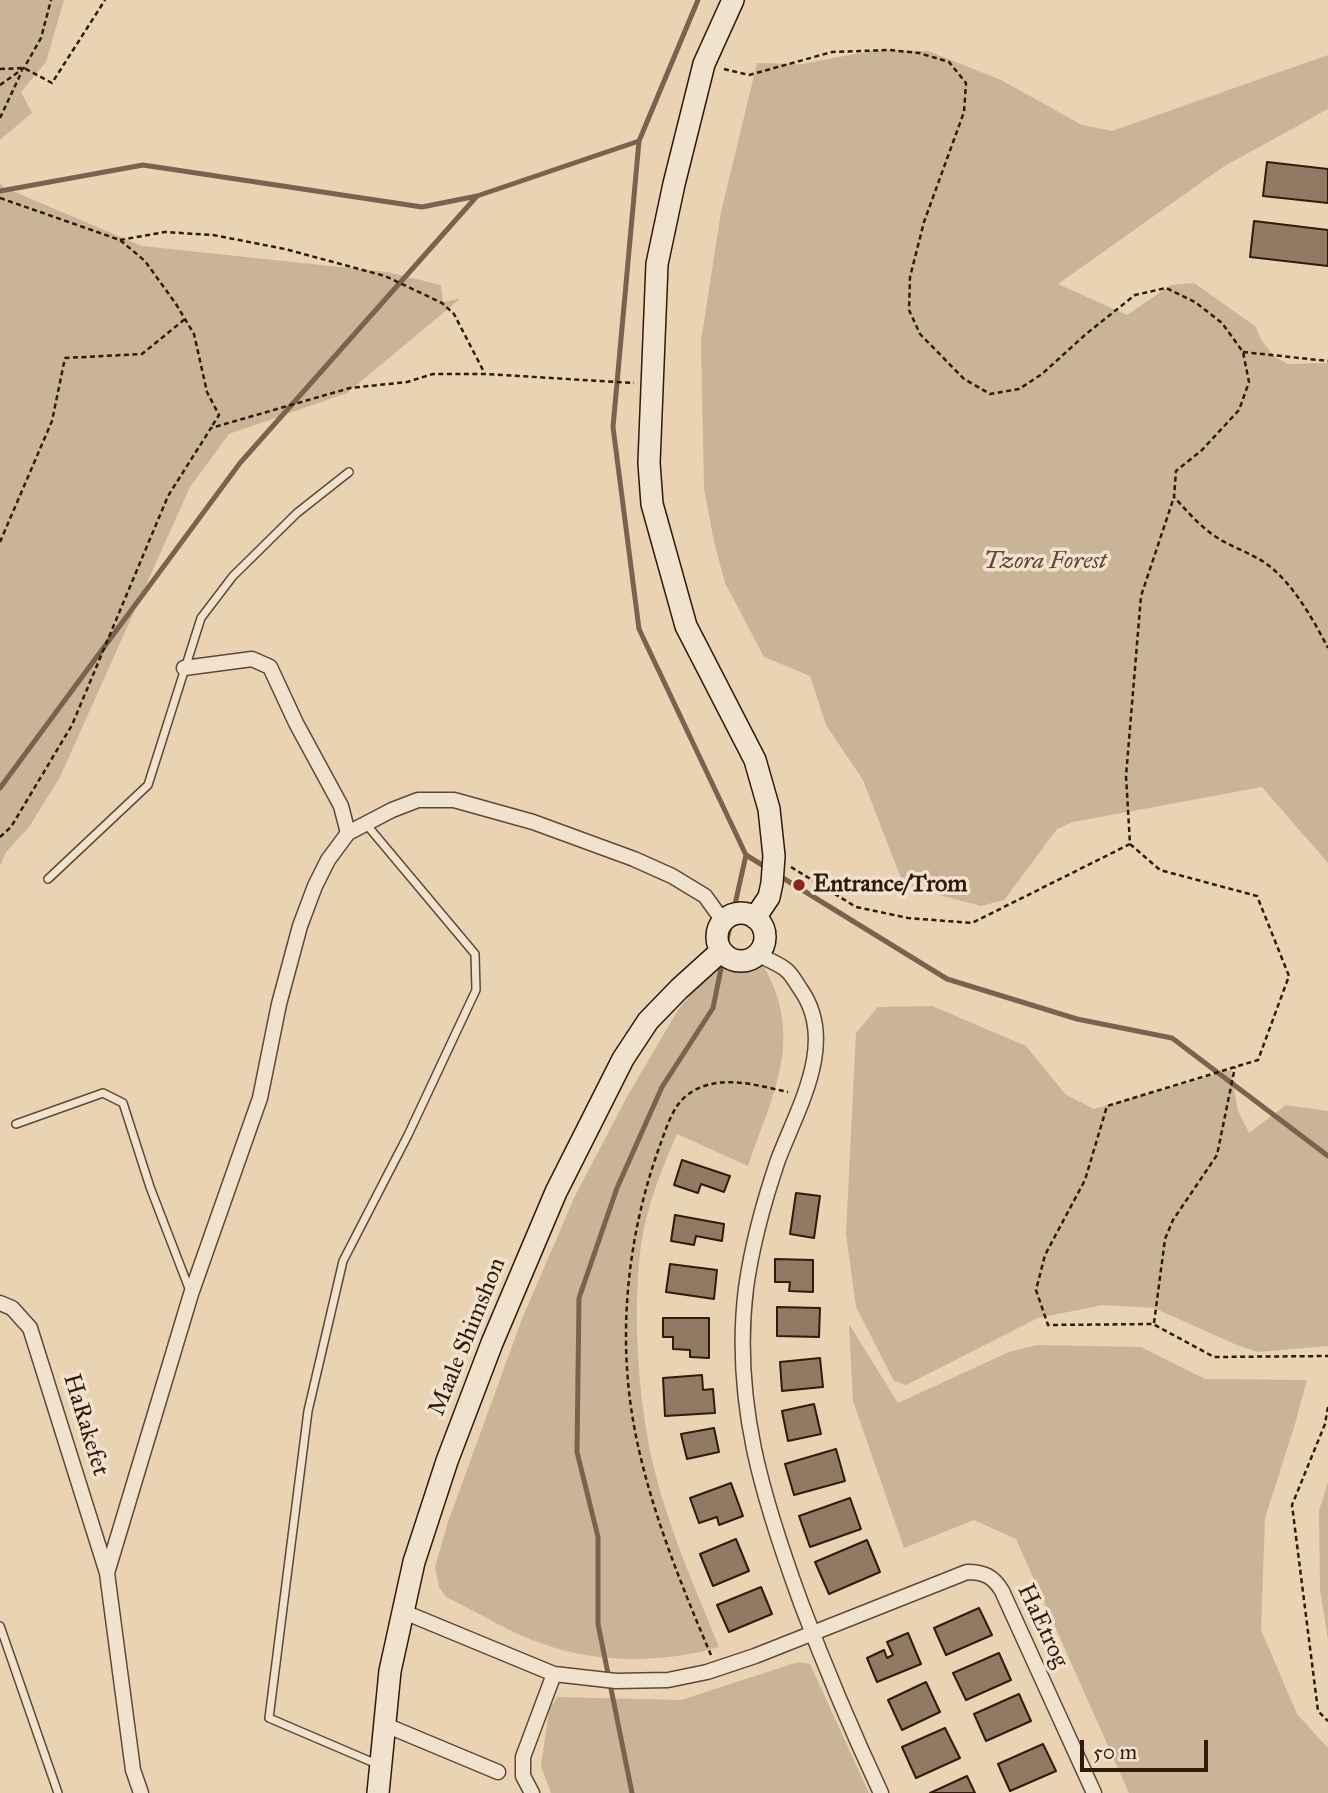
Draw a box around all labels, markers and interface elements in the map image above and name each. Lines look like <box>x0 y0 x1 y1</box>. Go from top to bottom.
park label: Tzora Forest <box>983 548 1107 576</box>
place label: Entrance/Trom <box>813 871 967 899</box>
marker: Entrance/Trom <box>791 877 807 893</box>
street label: Maale Shimshon <box>423 1254 513 1420</box>
street label: HaRakefet <box>56 1370 114 1480</box>
street label: HaEtrog <box>1010 1580 1074 1672</box>
scale bar <box>1083 1727 1211 1771</box>
text: 50 m <box>1093 1739 1137 1765</box>

